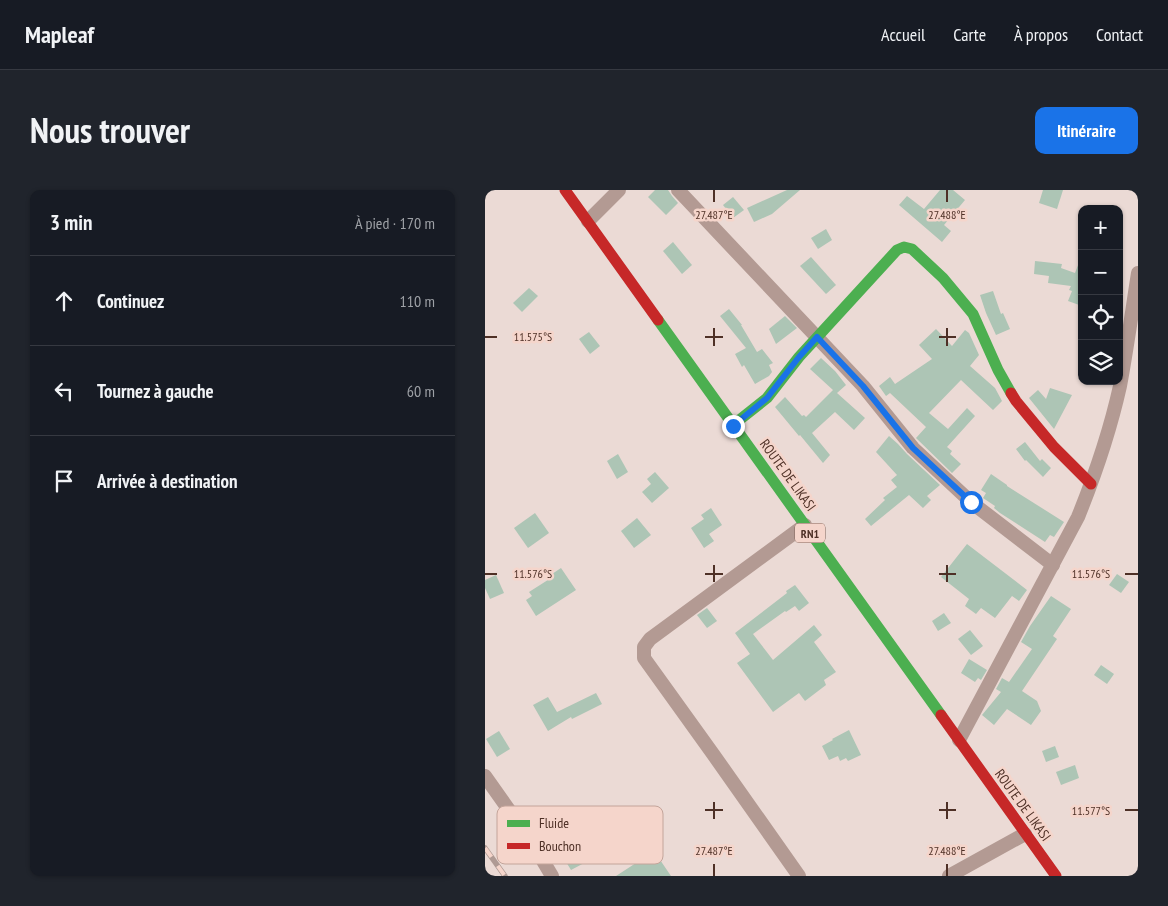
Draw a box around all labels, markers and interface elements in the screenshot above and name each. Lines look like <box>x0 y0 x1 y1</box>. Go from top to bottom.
text: Mapleaf <box>25 19 94 50</box>
text: Accueil <box>881 23 925 46</box>
text: Carte <box>953 23 986 46</box>
text: À propos <box>1014 23 1068 46</box>
text: Contact <box>1096 23 1143 46</box>
text: Nous trouver <box>30 107 190 153</box>
button: Itinéraire <box>1035 107 1138 154</box>
map controls <box>1078 205 1123 385</box>
button: + <box>1078 205 1123 250</box>
text: 27.487°E <box>695 207 733 222</box>
text: 27.488°E <box>928 207 966 222</box>
text: 3 min <box>50 209 92 236</box>
text: À pied · 170 m <box>355 213 435 233</box>
button: − <box>1078 250 1123 295</box>
icon: ahead <box>50 287 78 315</box>
text: Continuez <box>97 289 164 313</box>
text: 110 m <box>400 291 435 311</box>
button: locate <box>1078 295 1123 340</box>
text: 11.575°S <box>514 329 552 344</box>
button: layers <box>1078 340 1123 385</box>
icon: left <box>50 377 78 405</box>
text: Tournez à gauche <box>97 379 214 403</box>
text: 60 m <box>407 381 435 401</box>
route end <box>722 415 745 438</box>
street label: ROUTE DE LIKASI <box>756 436 820 514</box>
icon: arrive <box>50 467 78 495</box>
text: Arrivée à destination <box>97 469 238 493</box>
route start <box>960 491 983 514</box>
road number: RN1 <box>795 523 825 542</box>
text: 11.576°S <box>514 566 552 581</box>
text: 11.576°S <box>1072 566 1110 581</box>
street label: ROUTE DE LIKASI <box>991 766 1055 844</box>
text: 11.577°S <box>1072 803 1110 818</box>
legend <box>497 806 663 864</box>
text: Fluide <box>539 814 569 832</box>
text: Bouchon <box>539 837 581 855</box>
text: 27.487°E <box>695 843 733 858</box>
text: 27.488°E <box>928 843 966 858</box>

